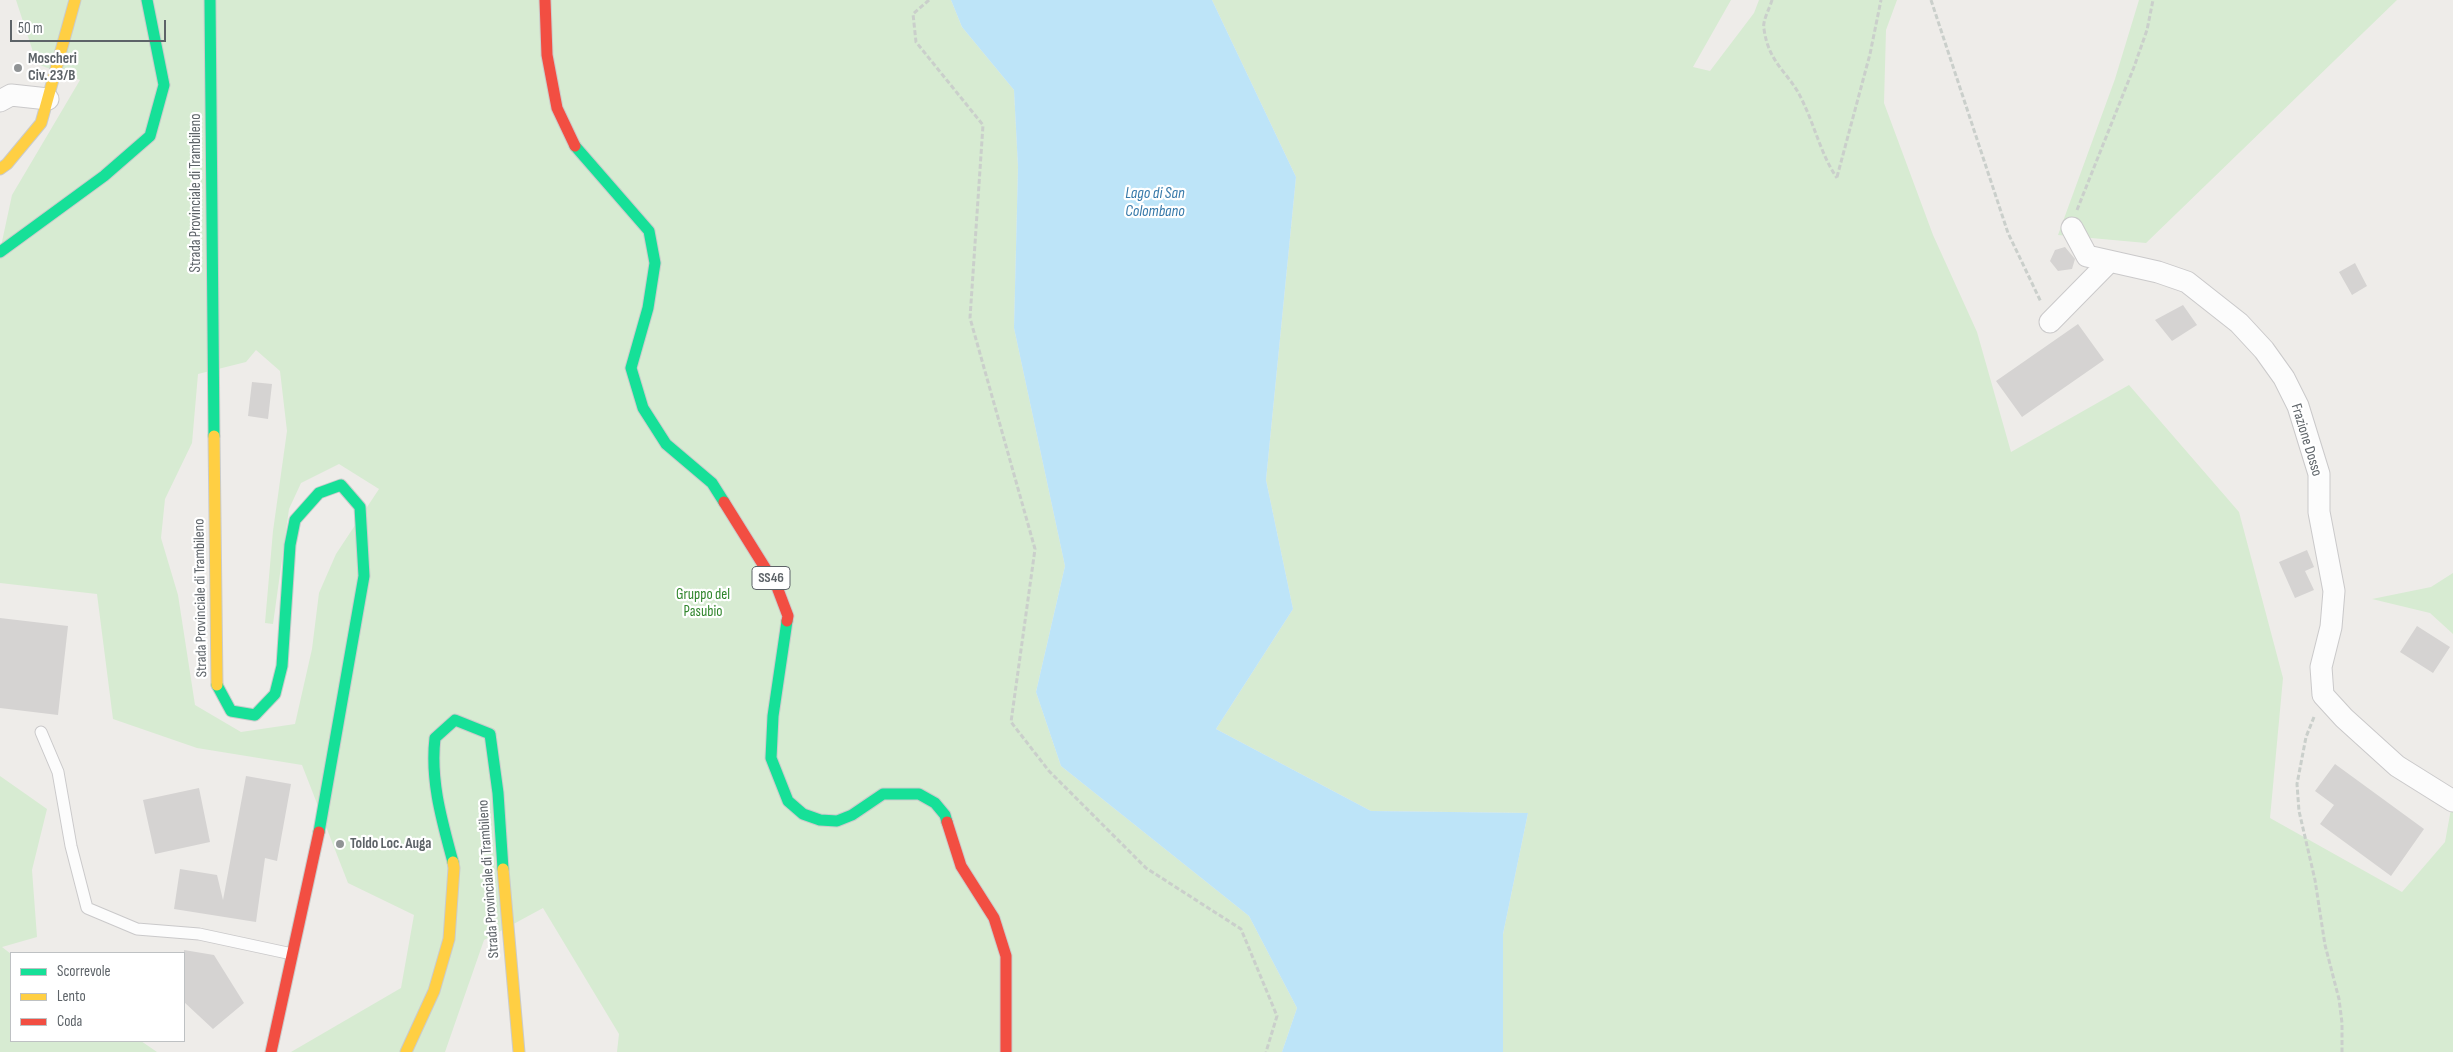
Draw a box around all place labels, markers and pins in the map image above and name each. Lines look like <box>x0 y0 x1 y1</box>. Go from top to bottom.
place label: Moscheri Civ. 23/B <box>28 50 77 85</box>
marker: Moscheri Civ. 23/B <box>12 62 24 74</box>
place label: Toldo Loc. Auga <box>350 835 431 853</box>
marker: Toldo Loc. Auga <box>334 838 346 850</box>

